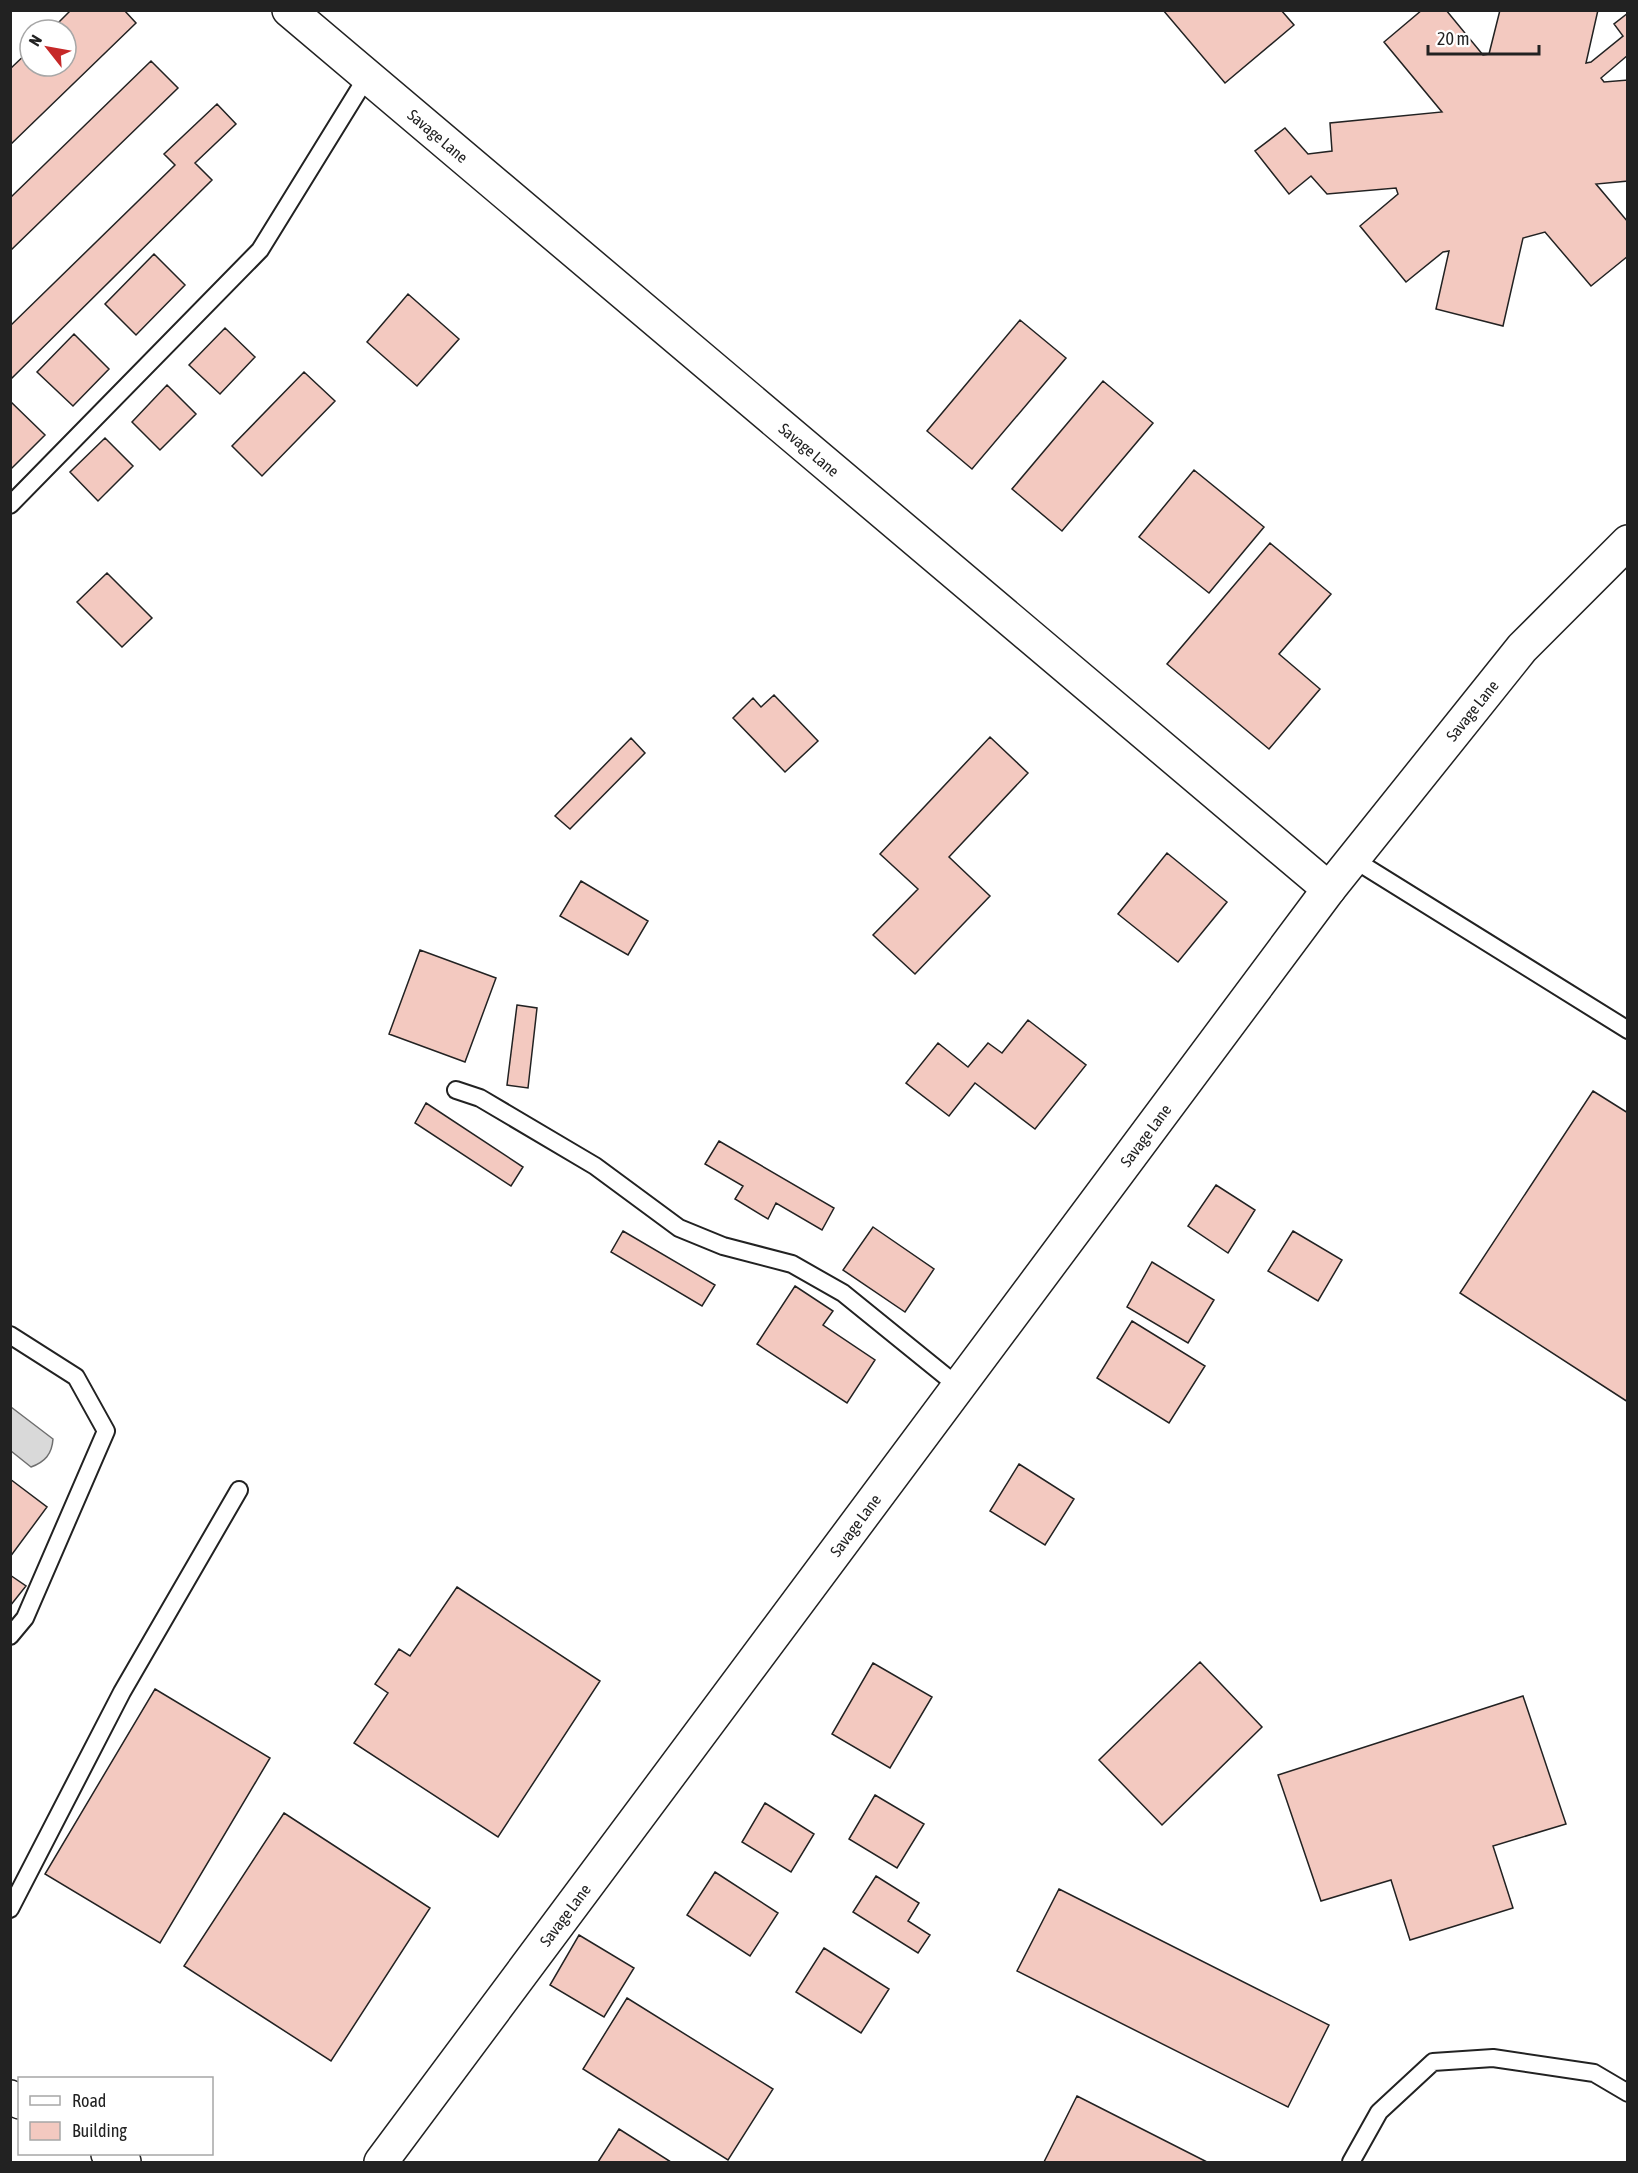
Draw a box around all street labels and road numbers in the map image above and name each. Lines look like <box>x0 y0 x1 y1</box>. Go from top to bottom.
street label: Savage Lane <box>404 106 472 166</box>
street label: Savage Lane <box>776 419 843 480</box>
street label: Savage Lane <box>1442 676 1502 744</box>
street label: Savage Lane <box>1117 1101 1174 1170</box>
street label: Savage Lane <box>826 1491 884 1560</box>
street label: Savage Lane <box>536 1880 594 1950</box>

